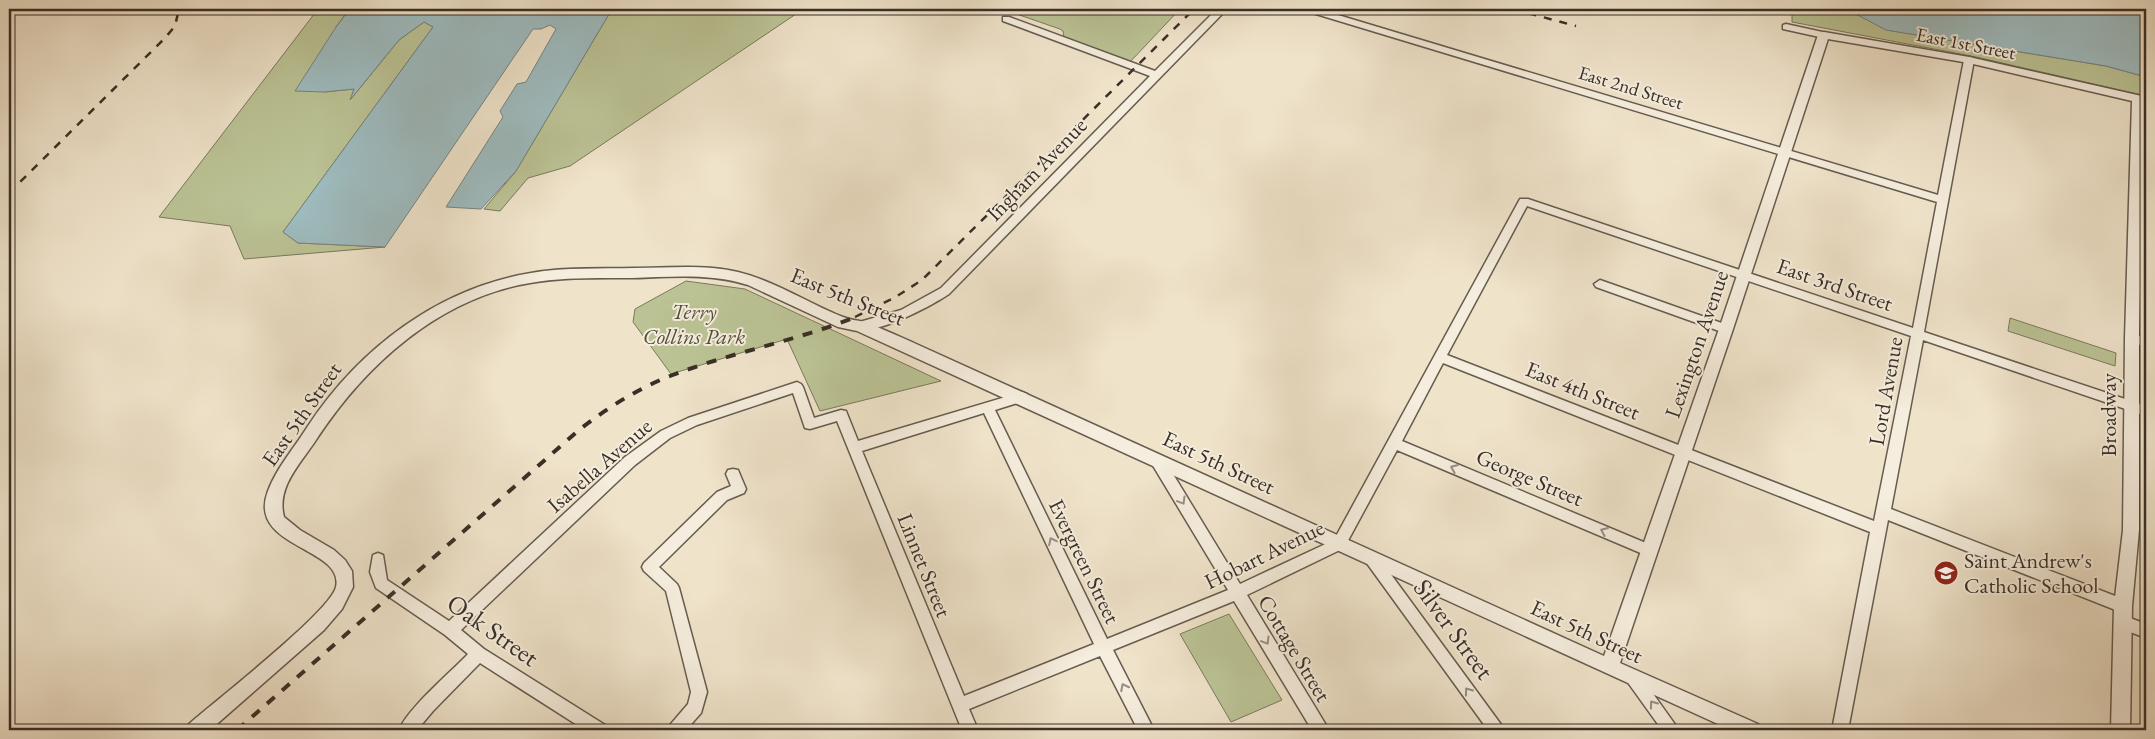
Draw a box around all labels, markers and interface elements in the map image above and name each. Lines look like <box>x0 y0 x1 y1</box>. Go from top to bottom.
street label: East 1st Street <box>1914 22 2018 65</box>
street label: East 2nd Street <box>1576 60 1686 115</box>
street label: Ingham Avenue <box>980 111 1093 227</box>
street label: East 3rd Street <box>1773 251 1897 318</box>
street label: East 5th Street <box>786 260 909 333</box>
street label: Lexington Avenue <box>1658 266 1735 422</box>
park label: Terry Collins Park <box>643 297 745 351</box>
street label: Lord Avenue <box>1862 334 1909 448</box>
street label: East 4th Street <box>1521 354 1644 427</box>
street label: East 5th Street <box>255 357 348 472</box>
street label: Broadway <box>2094 373 2123 457</box>
street label: Isabella Avenue <box>541 411 658 519</box>
street label: East 5th Street <box>1158 424 1280 501</box>
street label: George Street <box>1472 442 1588 513</box>
one-way arrow <box>1450 464 1459 475</box>
street label: Evergreen Street <box>1042 494 1127 628</box>
one-way arrow <box>1175 496 1185 505</box>
street label: Linnet Street <box>891 509 959 622</box>
street label: Hobart Avenue <box>1199 513 1329 596</box>
one-way arrow <box>1600 527 1608 537</box>
one-way arrow <box>1048 537 1058 546</box>
place label: Saint Andrew's Catholic School <box>1964 546 2098 600</box>
school or university icon: Saint Andrew's Catholic School <box>1933 560 1959 586</box>
street label: Silver Street <box>1406 572 1502 686</box>
street label: Oak Street <box>440 586 546 674</box>
street label: Cottage Street <box>1251 589 1338 707</box>
street label: East 5th Street <box>1526 593 1648 670</box>
one-way arrow <box>1259 635 1269 644</box>
one-way arrow <box>1120 683 1130 692</box>
one-way arrow <box>1465 687 1474 697</box>
one-way arrow <box>1650 701 1659 710</box>

